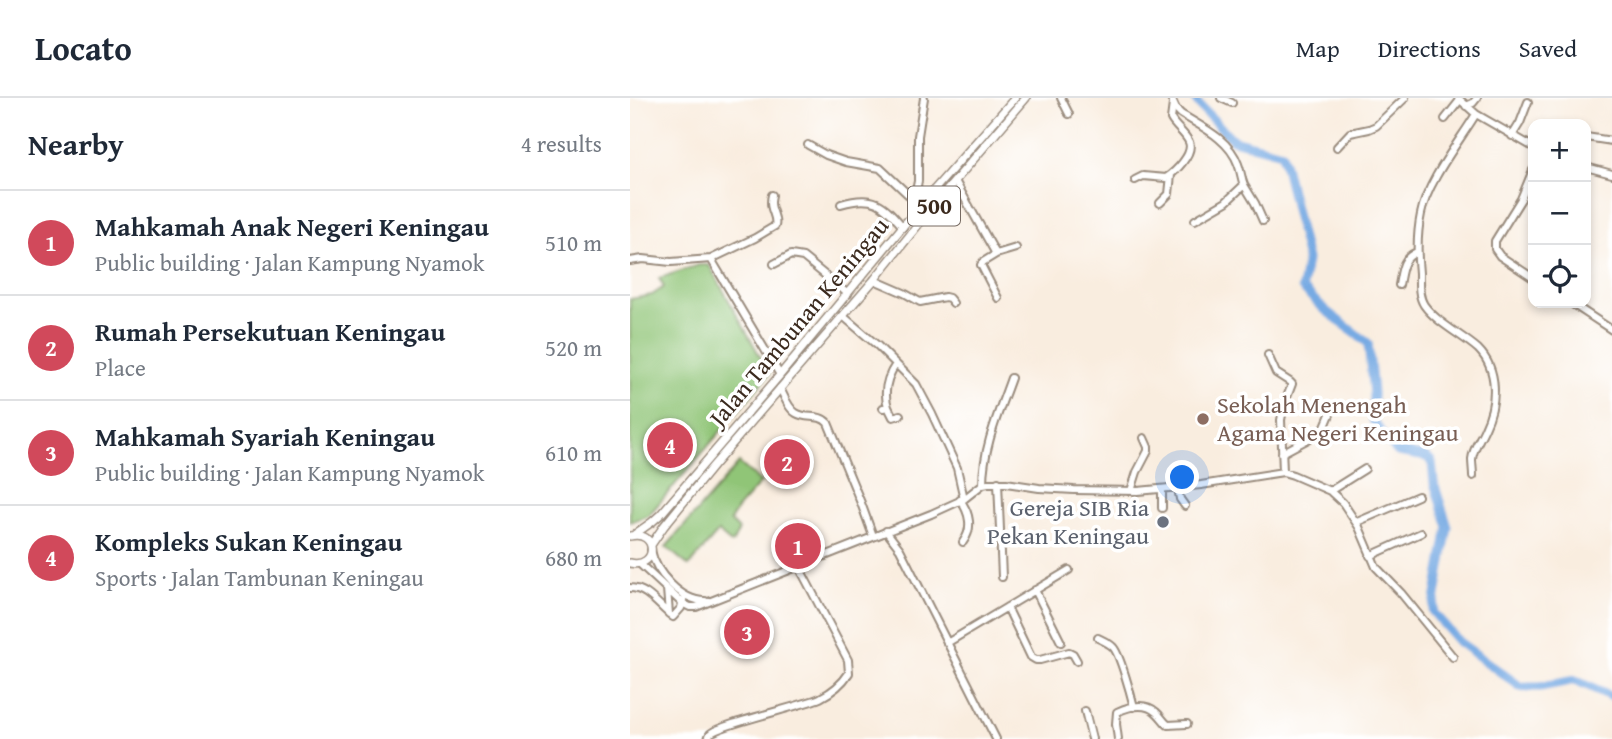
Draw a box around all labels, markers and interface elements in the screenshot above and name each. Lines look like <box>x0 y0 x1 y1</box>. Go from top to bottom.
text: Locato <box>35 24 132 72</box>
text: Map <box>1296 31 1340 66</box>
text: Directions <box>1378 31 1481 66</box>
text: Saved <box>1519 31 1577 66</box>
map controls <box>1528 119 1591 308</box>
button: + <box>1528 119 1591 182</box>
text: Nearby <box>28 122 124 166</box>
text: 4 results <box>521 127 602 160</box>
button: − <box>1528 182 1591 245</box>
road number: 500 <box>908 186 960 226</box>
text: Mahkamah Anak Negeri Keningau <box>95 207 489 246</box>
street label: Jalan Tambunan Keningau <box>699 209 897 436</box>
text: 1 <box>45 226 57 259</box>
text: 510 m <box>545 226 602 259</box>
button: locate <box>1528 245 1591 308</box>
text: Public building · Jalan Kampung Nyamok <box>95 246 484 279</box>
text: Rumah Persekutuan Keningau <box>95 312 445 351</box>
text: 2 <box>45 331 57 364</box>
text: 520 m <box>545 331 602 364</box>
text: Place <box>95 351 146 384</box>
place label: Sekolah Menengah Agama Negeri Keningau <box>1217 387 1459 450</box>
marker: Sekolah Menengah Agama Negeri Keningau <box>1195 411 1211 427</box>
text: Mahkamah Syariah Keningau <box>95 417 435 456</box>
pin: 4 <box>647 419 693 471</box>
text: 3 <box>45 436 57 469</box>
text: 610 m <box>545 436 602 469</box>
pin: 2 <box>764 436 810 488</box>
text: Public building · Jalan Kampung Nyamok <box>95 456 484 489</box>
your location <box>1165 460 1199 494</box>
place label: Gereja SIB Ria Pekan Keningau <box>987 490 1150 553</box>
marker: Gereja SIB Ria Pekan Keningau <box>1155 514 1171 530</box>
pin: 1 <box>775 520 821 572</box>
text: Kompleks Sukan Keningau <box>95 522 403 561</box>
text: 4 <box>45 541 57 574</box>
text: 680 m <box>545 541 602 574</box>
text: Sports · Jalan Tambunan Keningau <box>95 561 424 594</box>
pin: 3 <box>724 606 770 658</box>

